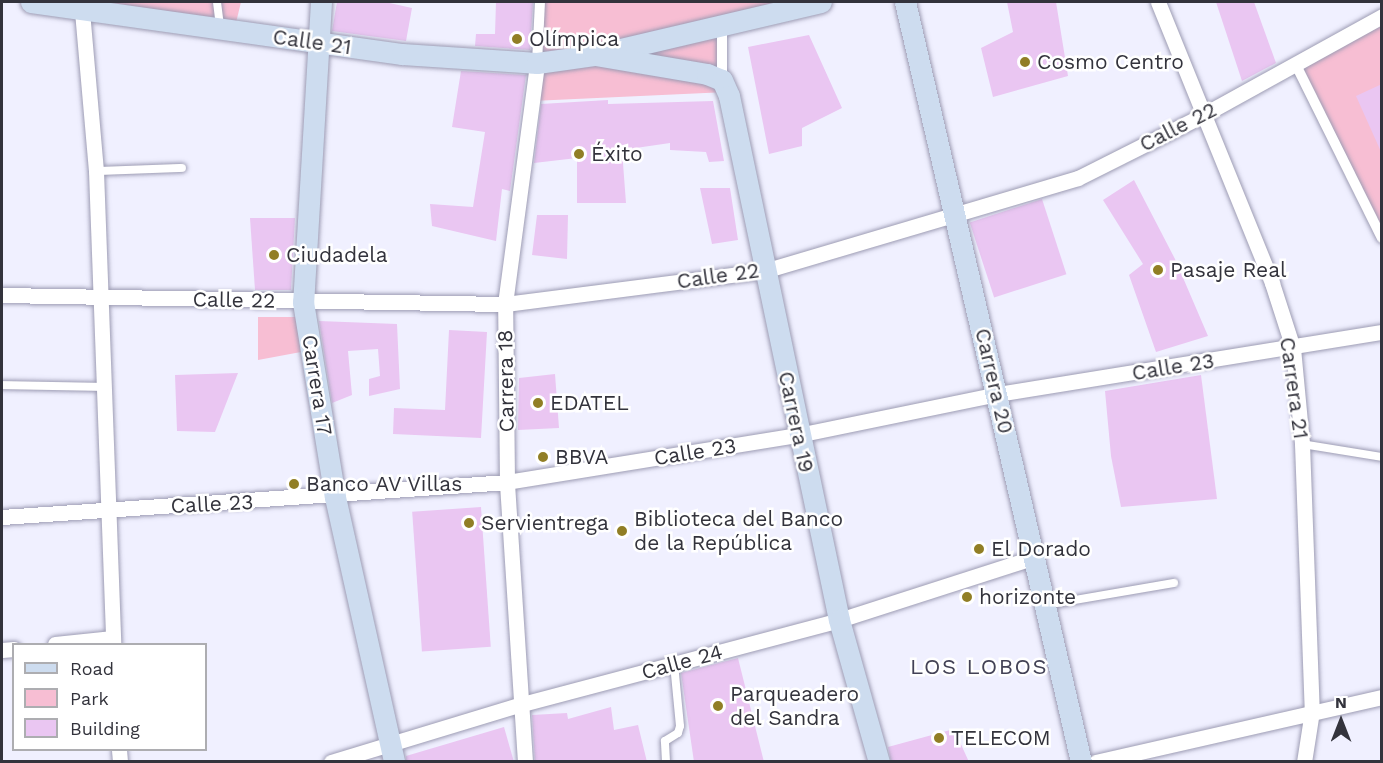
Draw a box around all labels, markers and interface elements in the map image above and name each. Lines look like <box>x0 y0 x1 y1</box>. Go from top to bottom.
street label: Calle 21 <box>271 24 353 60</box>
place label: Olímpica <box>529 26 619 52</box>
marker: Olímpica <box>510 32 524 46</box>
place label: Cosmo Centro <box>1037 49 1184 75</box>
marker: Cosmo Centro <box>1018 55 1032 69</box>
street label: Calle 22 <box>1135 97 1221 157</box>
place label: Éxito <box>591 141 643 167</box>
marker: Éxito <box>572 147 586 161</box>
place label: Ciudadela <box>286 242 388 268</box>
marker: Ciudadela <box>267 248 281 262</box>
place label: Pasaje Real <box>1170 257 1287 283</box>
street label: Calle 22 <box>675 258 761 294</box>
marker: Pasaje Real <box>1151 263 1165 277</box>
street label: Calle 22 <box>192 287 276 313</box>
street label: Carrera 20 <box>970 326 1018 436</box>
street label: Carrera 18 <box>492 329 520 433</box>
street label: Carrera 17 <box>297 332 337 438</box>
street label: Carrera 21 <box>1274 335 1314 441</box>
street label: Calle 23 <box>1130 348 1216 386</box>
street label: Carrera 19 <box>773 369 819 475</box>
place label: EDATEL <box>550 390 629 416</box>
marker: EDATEL <box>531 396 545 410</box>
street label: Calle 23 <box>652 433 738 471</box>
place label: BBVA <box>555 444 608 470</box>
marker: BBVA <box>536 450 550 464</box>
place label: Banco AV Villas <box>306 471 464 497</box>
marker: Banco AV Villas <box>287 477 301 491</box>
street label: Calle 23 <box>170 489 254 519</box>
place label: Biblioteca del Banco de la República <box>634 506 844 556</box>
place label: Servientrega <box>481 510 609 536</box>
marker: Servientrega <box>462 516 476 530</box>
marker: Biblioteca del Banco de la República <box>615 524 629 538</box>
place label: El Dorado <box>991 536 1092 562</box>
marker: El Dorado <box>972 542 986 556</box>
place label: horizonte <box>979 584 1076 610</box>
marker: horizonte <box>960 590 974 604</box>
street label: Calle 24 <box>639 639 725 685</box>
legend <box>12 643 207 751</box>
district label: LOS LOBOS <box>910 654 1048 680</box>
text: Road <box>70 658 114 679</box>
place label: Parqueadero del Sandra <box>730 681 859 731</box>
text: Park <box>70 688 109 709</box>
north arrow <box>1311 691 1371 751</box>
text: N <box>1335 693 1347 712</box>
marker: Parqueadero del Sandra <box>711 699 725 713</box>
text: Building <box>70 718 140 739</box>
place label: TELECOM <box>951 725 1051 751</box>
marker: TELECOM <box>932 731 946 745</box>

